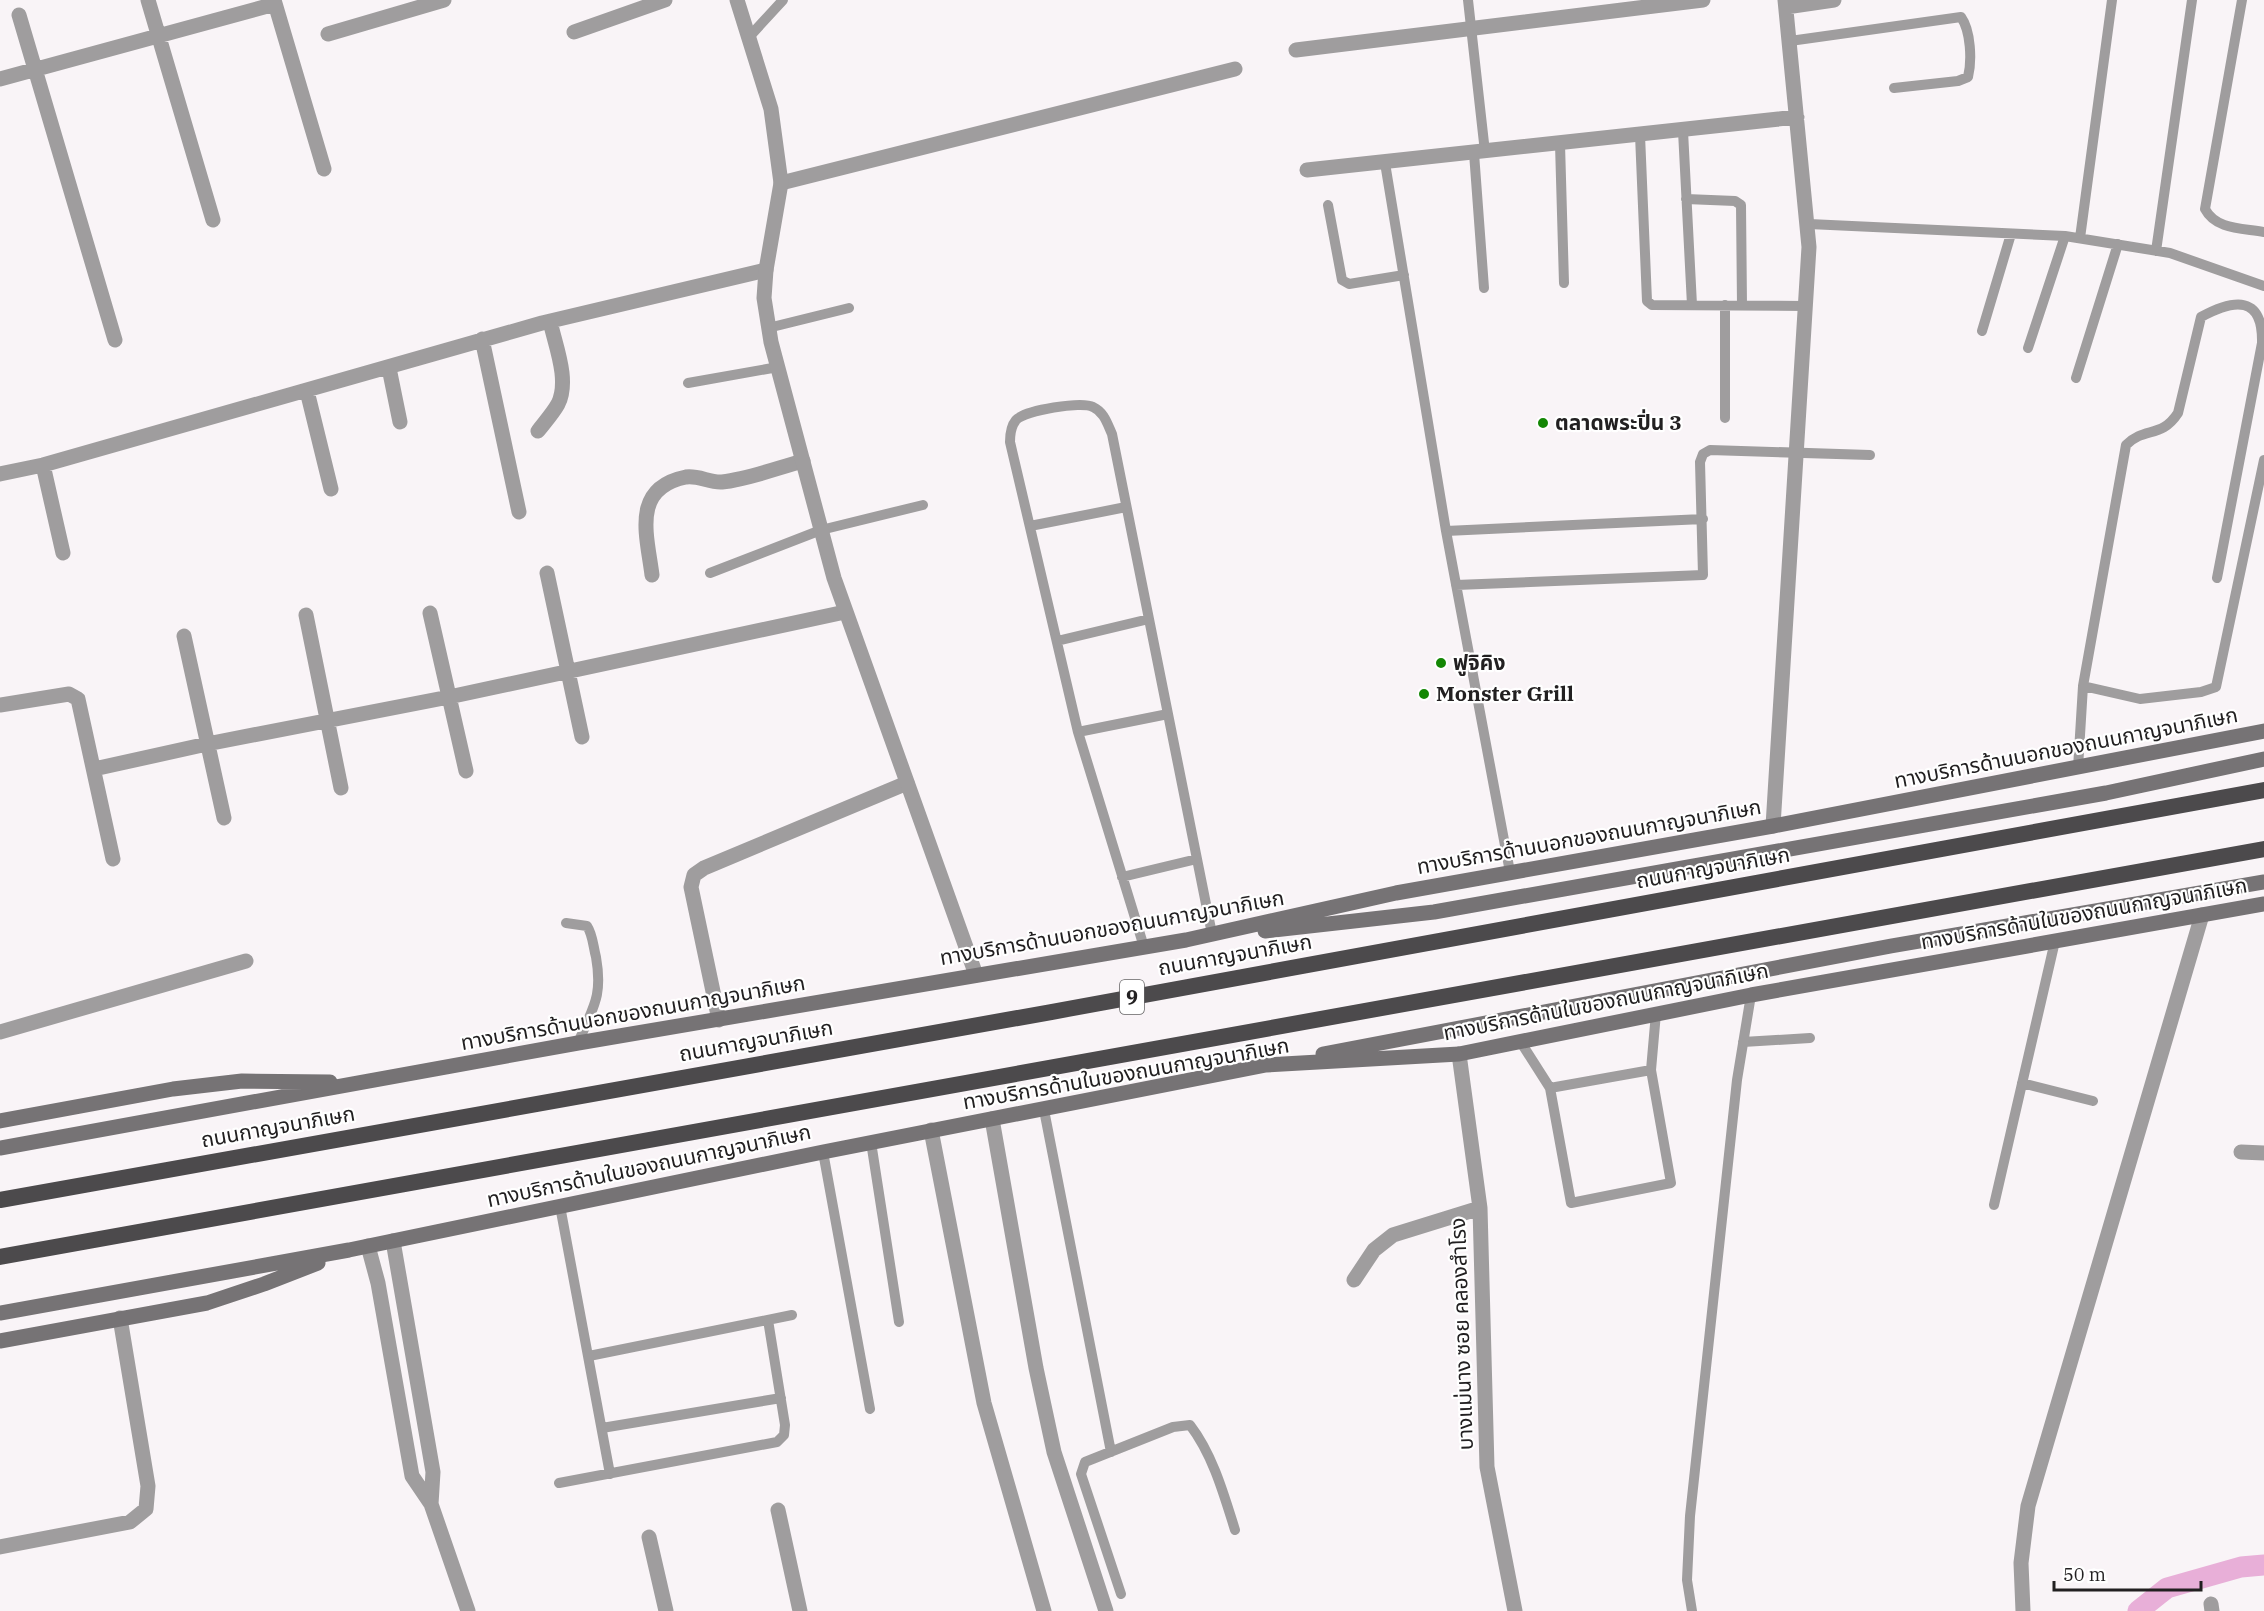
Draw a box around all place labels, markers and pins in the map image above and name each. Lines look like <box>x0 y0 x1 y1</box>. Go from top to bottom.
place label: ตลาดพระปิ่น 3 <box>1555 408 1682 436</box>
marker: ตลาดพระปิ่น 3 <box>1536 416 1550 430</box>
place label: ฟูจิคิง <box>1453 648 1505 676</box>
marker: ฟูจิคิง <box>1434 656 1448 670</box>
place label: Monster Grill <box>1436 679 1574 707</box>
marker: Monster Grill <box>1417 687 1431 701</box>

